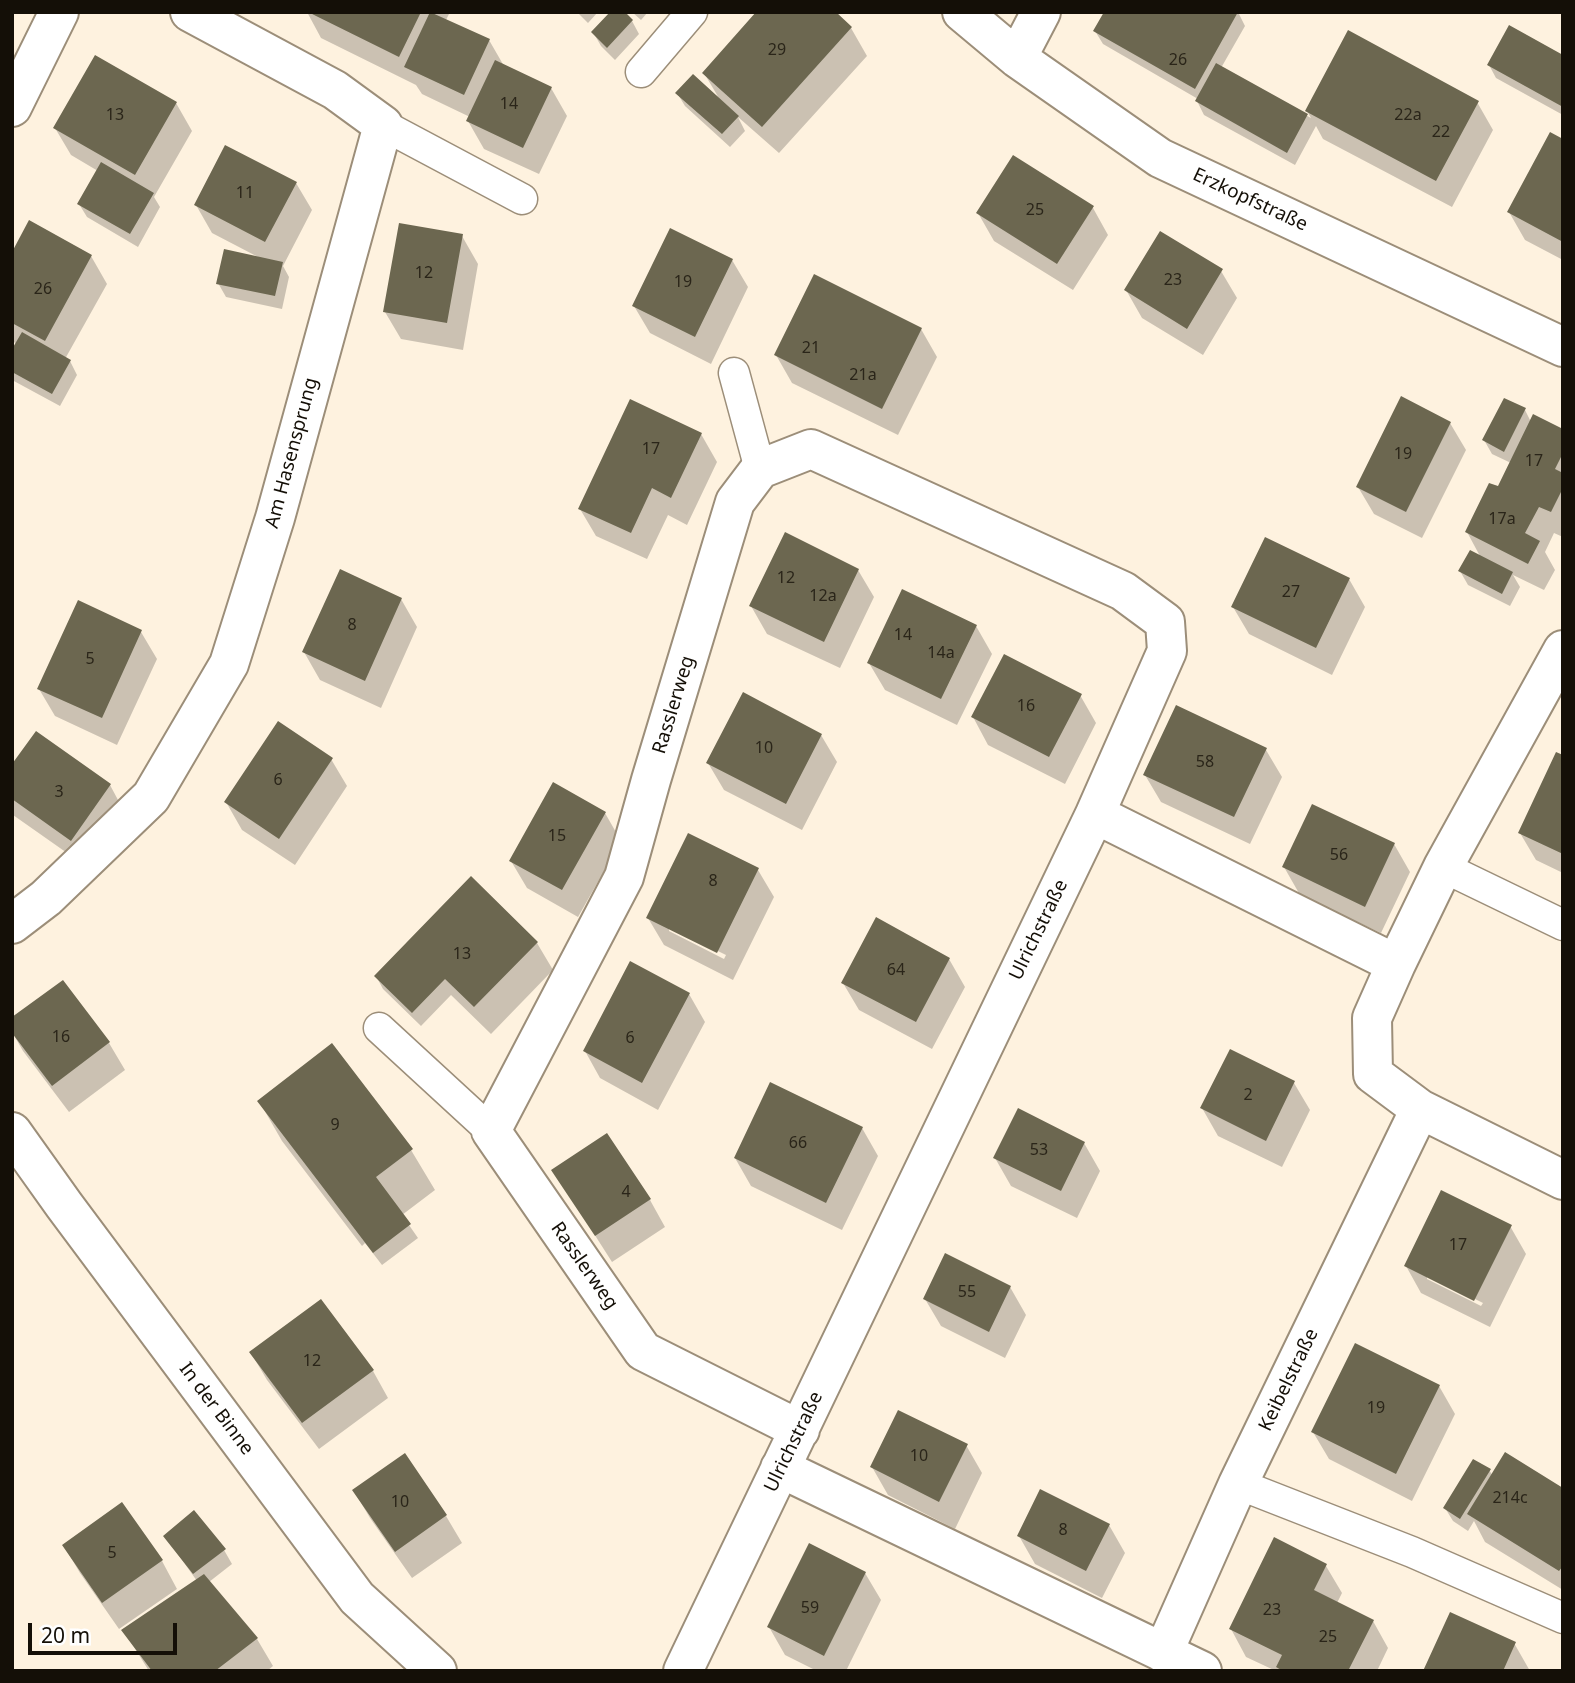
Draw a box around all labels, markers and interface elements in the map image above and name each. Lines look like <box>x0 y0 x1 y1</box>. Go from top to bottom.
house number: 29 <box>768 40 786 60</box>
house number: 26 <box>1169 50 1187 70</box>
house number: 14 <box>500 94 518 114</box>
house number: 13 <box>106 105 124 125</box>
house number: 22a <box>1394 105 1422 125</box>
house number: 22 <box>1432 122 1450 142</box>
street label: Erzkopfstraße <box>1189 163 1311 237</box>
house number: 11 <box>236 183 254 203</box>
house number: 25 <box>1026 200 1044 220</box>
house number: 12 <box>415 263 433 283</box>
house number: 23 <box>1164 270 1182 290</box>
house number: 19 <box>674 272 692 292</box>
house number: 26 <box>34 279 52 299</box>
house number: 21 <box>802 338 820 358</box>
house number: 21a <box>849 365 877 385</box>
street label: Am Hasensprung <box>261 375 323 531</box>
house number: 17 <box>642 439 660 459</box>
house number: 19 <box>1394 444 1412 464</box>
house number: 17 <box>1525 451 1543 471</box>
house number: 17a <box>1488 509 1516 529</box>
house number: 12 <box>777 568 795 588</box>
house number: 27 <box>1282 582 1300 602</box>
house number: 12a <box>809 586 837 606</box>
house number: 8 <box>347 615 357 635</box>
house number: 14 <box>894 625 912 645</box>
house number: 14a <box>927 643 955 663</box>
house number: 5 <box>85 649 95 669</box>
street label: Rasslerweg <box>648 653 700 757</box>
house number: 16 <box>1017 696 1035 716</box>
house number: 10 <box>755 738 773 758</box>
house number: 58 <box>1196 752 1214 772</box>
house number: 6 <box>273 770 283 790</box>
house number: 3 <box>54 782 64 802</box>
house number: 15 <box>548 826 566 846</box>
house number: 56 <box>1330 845 1348 865</box>
house number: 8 <box>708 871 718 891</box>
street label: Ulrichstraße <box>1005 876 1073 984</box>
house number: 13 <box>453 944 471 964</box>
house number: 64 <box>887 960 905 980</box>
house number: 16 <box>52 1027 70 1047</box>
house number: 6 <box>625 1028 635 1048</box>
house number: 2 <box>1243 1085 1253 1105</box>
house number: 9 <box>330 1115 340 1135</box>
house number: 66 <box>789 1133 807 1153</box>
house number: 53 <box>1030 1140 1048 1160</box>
house number: 4 <box>621 1182 631 1202</box>
street label: Rasslerweg <box>546 1218 622 1314</box>
house number: 17 <box>1449 1235 1467 1255</box>
house number: 55 <box>958 1282 976 1302</box>
street label: Keibelstraße <box>1254 1325 1324 1435</box>
house number: 12 <box>303 1351 321 1371</box>
street label: In der Binne <box>174 1358 258 1460</box>
street label: Ulrichstraße <box>760 1388 828 1496</box>
house number: 19 <box>1367 1398 1385 1418</box>
house number: 10 <box>910 1446 928 1466</box>
house number: 214c <box>1492 1488 1528 1508</box>
house number: 10 <box>391 1492 409 1512</box>
house number: 8 <box>1058 1520 1068 1540</box>
house number: 5 <box>107 1543 117 1563</box>
house number: 59 <box>801 1598 819 1618</box>
house number: 23 <box>1263 1600 1281 1620</box>
scale bar <box>32 1610 180 1654</box>
text: 20 m <box>41 1621 90 1649</box>
house number: 25 <box>1319 1627 1337 1647</box>

